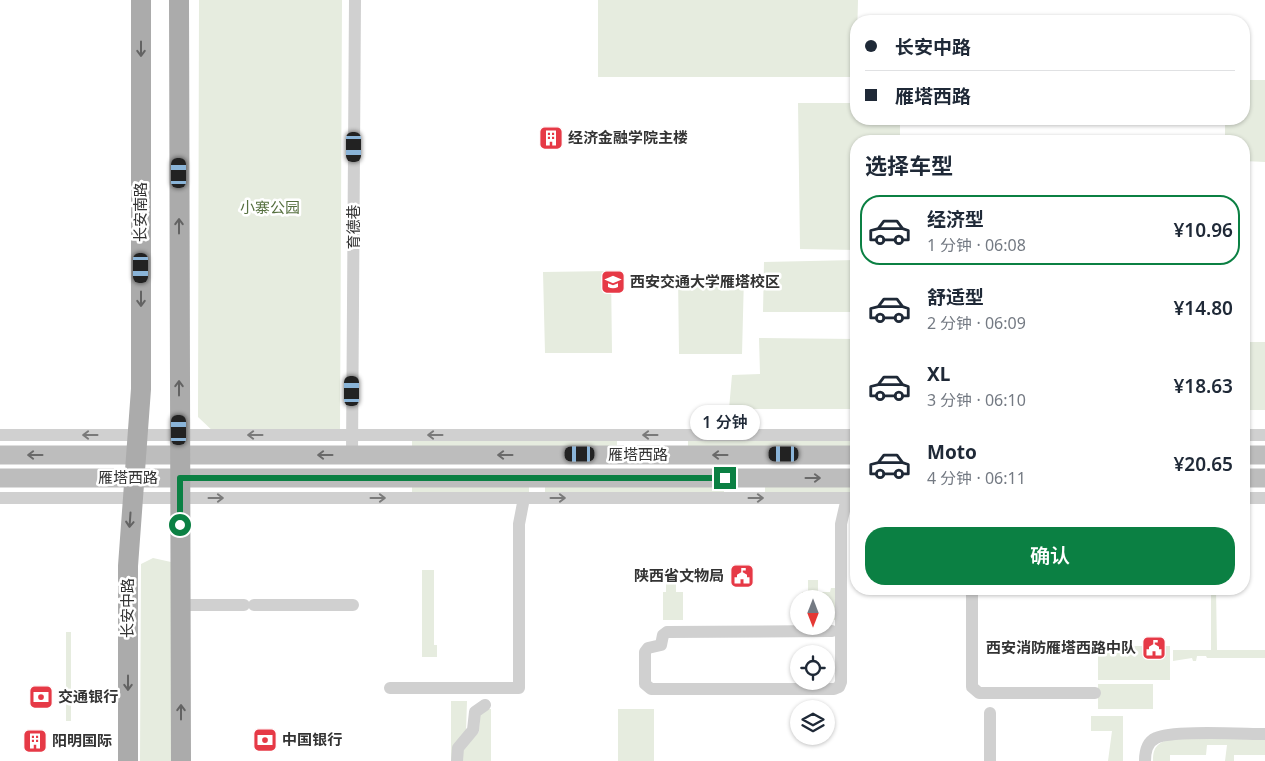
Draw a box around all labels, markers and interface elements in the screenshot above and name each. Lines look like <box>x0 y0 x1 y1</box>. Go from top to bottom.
text: 长安中路 <box>895 34 971 60</box>
one-way arrow <box>136 40 146 56</box>
text: 雁塔西路 <box>895 83 971 109</box>
building icon: 经济金融学院主楼 <box>538 125 564 151</box>
place label: 经济金融学院主楼 <box>568 127 688 147</box>
car <box>346 132 361 162</box>
text: 选择车型 <box>865 150 953 180</box>
car <box>171 158 186 188</box>
street label: 长安南路 <box>130 182 150 242</box>
park label: 小寨公园 <box>240 197 300 217</box>
street label: 育德巷 <box>343 204 363 250</box>
text: 经济型 <box>927 206 984 232</box>
icon: car <box>867 208 912 253</box>
text: ¥10.96 <box>1173 217 1233 243</box>
one-way arrow <box>174 218 184 234</box>
text: 1 分钟 · 06:08 <box>927 234 1026 256</box>
car <box>133 253 148 283</box>
school or university icon: 西安交通大学雁塔校区 <box>600 269 626 295</box>
place label: 西安交通大学雁塔校区 <box>630 271 780 291</box>
text: 舒适型 <box>927 284 984 310</box>
icon: car <box>867 286 912 331</box>
one-way arrow <box>136 290 146 306</box>
text: ¥14.80 <box>1173 295 1233 321</box>
text: 2 分钟 · 06:09 <box>927 312 1026 334</box>
text: XL <box>927 361 950 387</box>
icon: car <box>867 364 912 409</box>
text: ¥18.63 <box>1173 373 1233 399</box>
car <box>344 376 359 406</box>
one-way arrow <box>174 381 184 397</box>
text: 3 分钟 · 06:10 <box>927 389 1026 411</box>
callout: 1 分钟 <box>690 406 760 440</box>
text: 1 分钟 <box>702 411 748 433</box>
car <box>171 415 186 445</box>
one-way arrow <box>82 430 98 440</box>
one-way arrow <box>247 430 264 440</box>
one-way arrow <box>427 430 444 440</box>
one-way arrow <box>642 430 658 440</box>
text: Moto <box>927 439 977 465</box>
icon: car <box>867 442 912 487</box>
street label: 雁塔西路 <box>608 444 668 464</box>
car <box>565 447 595 462</box>
car <box>769 447 799 462</box>
one-way arrow <box>28 450 44 460</box>
one-way arrow <box>317 450 334 460</box>
one-way arrow <box>497 450 514 460</box>
one-way arrow <box>712 450 728 460</box>
text: ¥20.65 <box>1173 451 1233 477</box>
street label: 雁塔西路 <box>98 467 158 487</box>
route end <box>714 467 736 489</box>
text: 4 分钟 · 06:11 <box>927 467 1026 489</box>
one-way arrow <box>804 473 821 483</box>
one-way arrow <box>208 493 224 503</box>
one-way arrow <box>370 493 386 503</box>
one-way arrow <box>550 493 566 503</box>
one-way arrow <box>748 493 764 503</box>
one-way arrow <box>125 512 135 528</box>
route start <box>169 514 191 536</box>
button: 确认 <box>865 527 1235 585</box>
public building icon: 陕西省文物局 <box>729 563 755 589</box>
place label: 陕西省文物局 <box>634 565 724 585</box>
street label: 长安中路 <box>117 578 137 638</box>
north arrow <box>790 590 835 635</box>
map controls <box>790 590 835 745</box>
public building icon: 西安消防雁塔西路中队 <box>1141 635 1167 661</box>
place label: 西安消防雁塔西路中队 <box>986 637 1136 657</box>
button: locate <box>790 645 835 690</box>
one-way arrow <box>123 674 133 691</box>
bank icon: 交通银行 <box>28 684 54 710</box>
place label: 交通银行 <box>58 686 118 706</box>
button: layers <box>790 700 835 745</box>
one-way arrow <box>176 705 186 721</box>
bank icon: 中国银行 <box>252 727 278 753</box>
building icon: 阳明国际 <box>22 728 48 754</box>
place label: 中国银行 <box>282 729 342 749</box>
place label: 阳明国际 <box>52 730 112 750</box>

